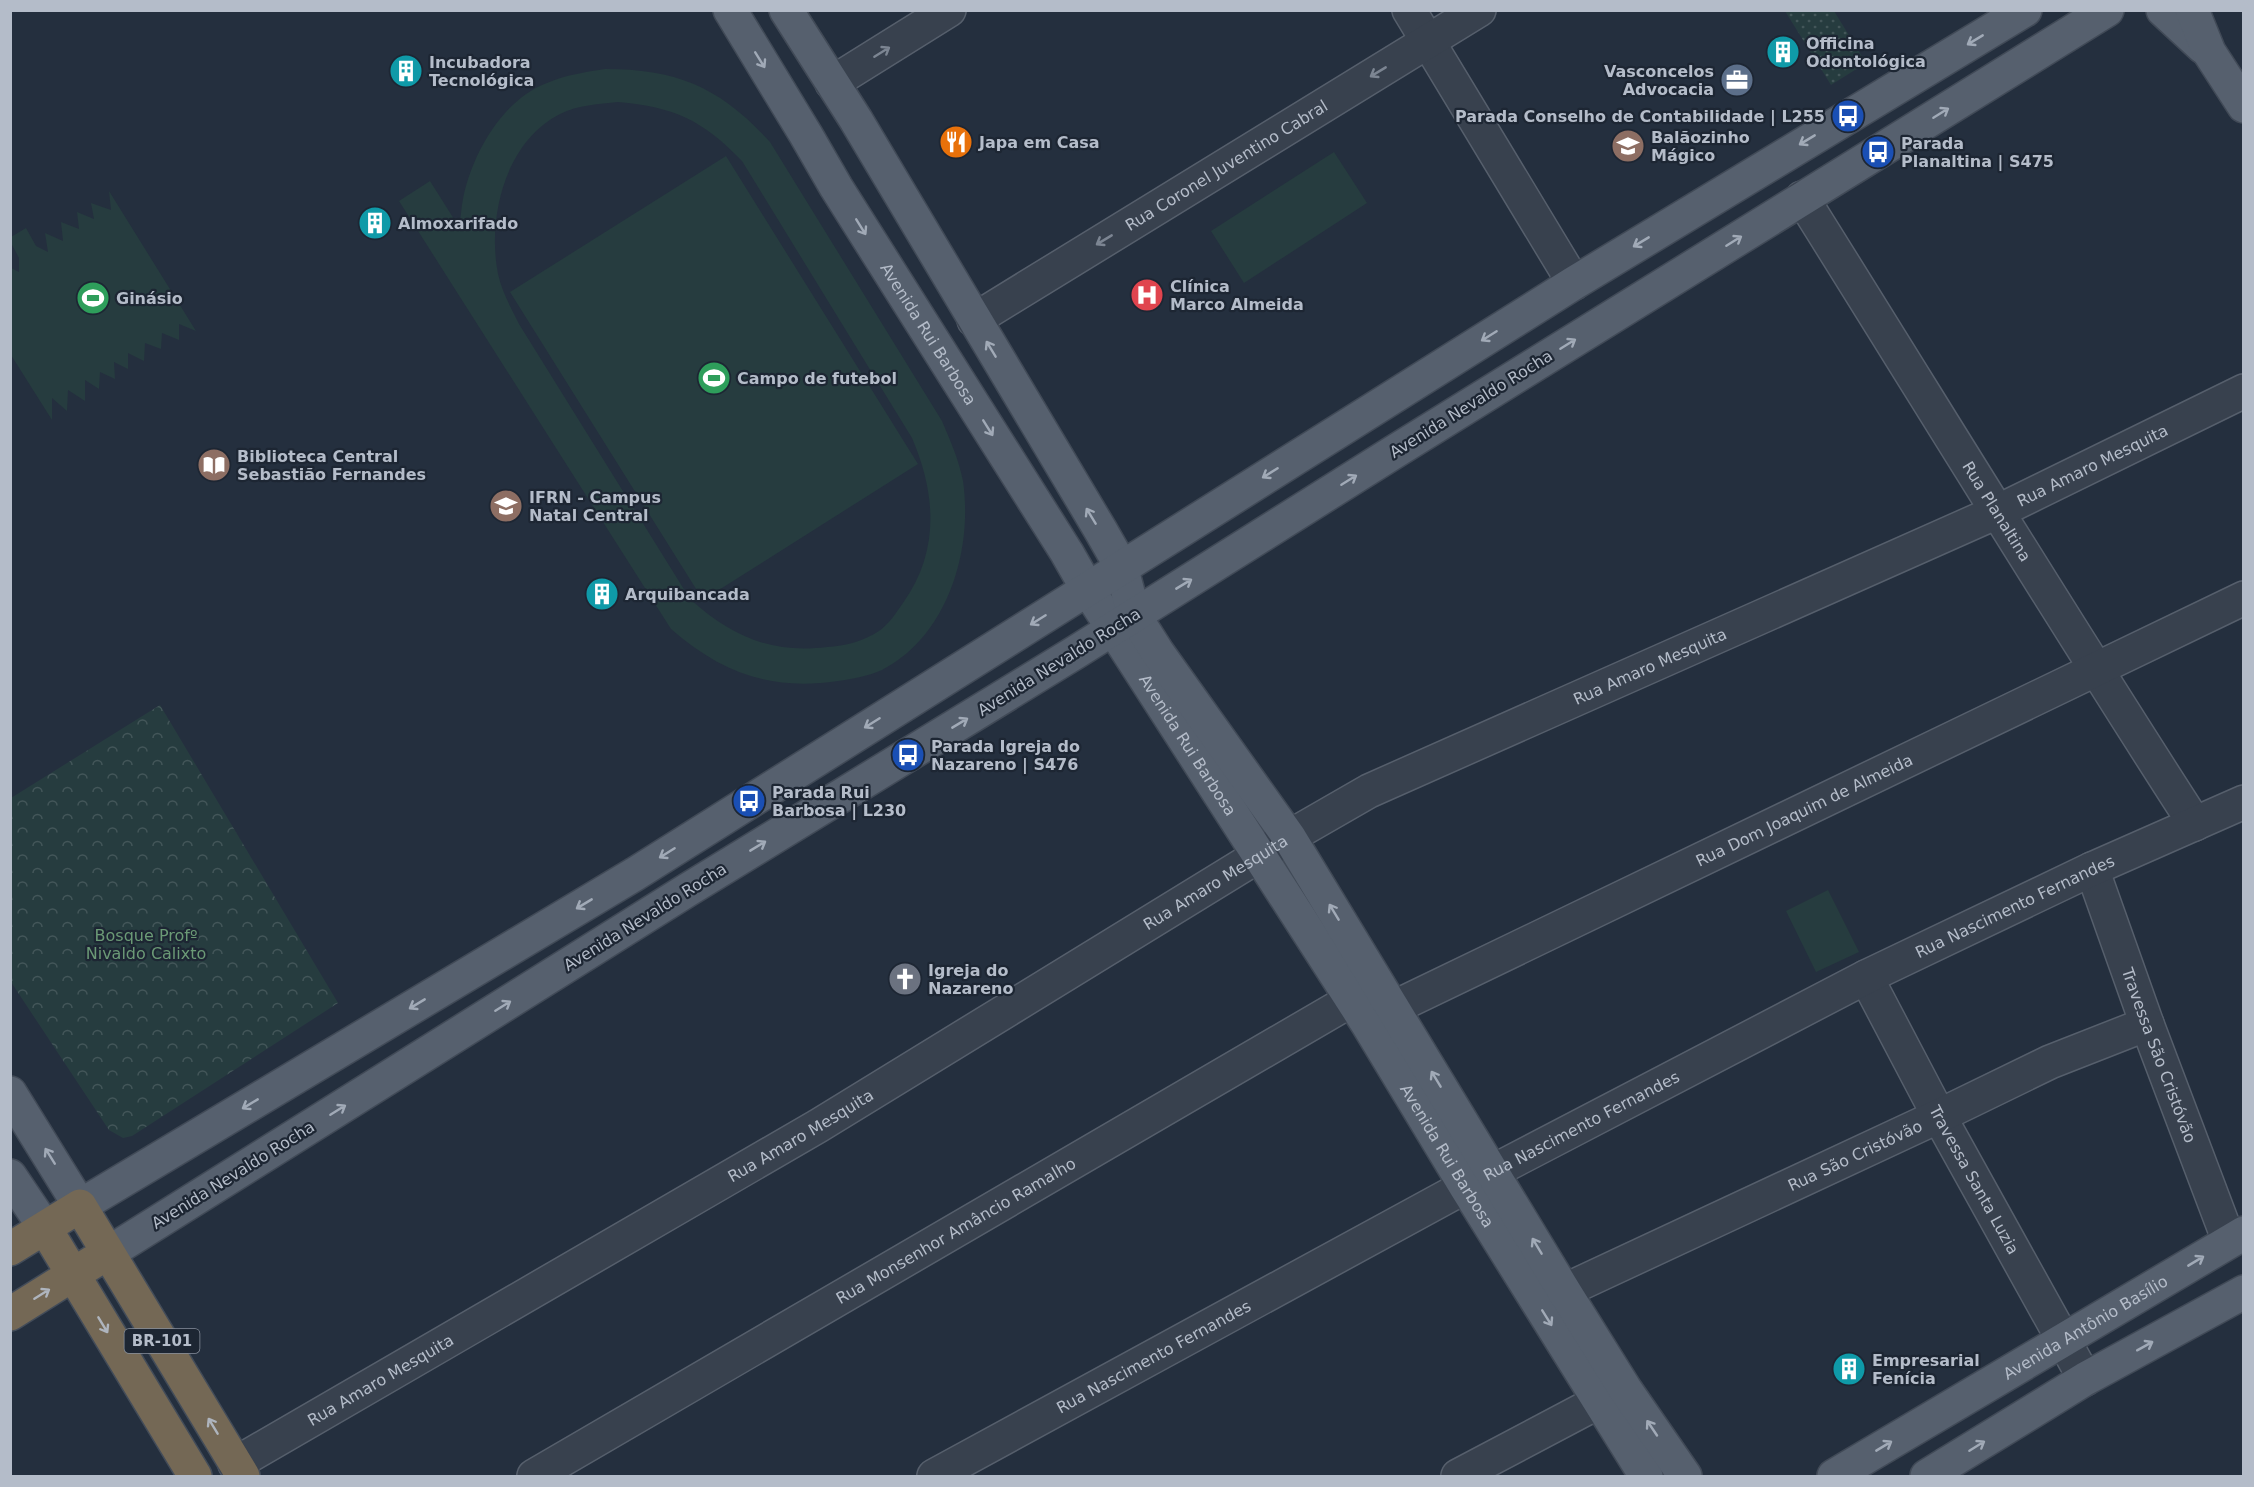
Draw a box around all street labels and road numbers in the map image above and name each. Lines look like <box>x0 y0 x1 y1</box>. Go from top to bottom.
street label: Rua Coronel Juventino Cabral <box>1122 96 1331 234</box>
street label: Avenida Rui Barbosa <box>877 259 981 409</box>
street label: Avenida Nevaldo Rocha <box>1386 346 1556 462</box>
street label: Rua Amaro Mesquita <box>2014 420 2171 510</box>
street label: Rua Planaltina <box>1959 458 2035 565</box>
street label: Avenida Nevaldo Rocha <box>974 604 1144 720</box>
street label: Rua Amaro Mesquita <box>1570 624 1729 709</box>
street label: Avenida Rui Barbosa <box>1135 671 1240 819</box>
street label: Rua Dom Joaquim de Almeida <box>1692 750 1916 870</box>
street label: Rua Amaro Mesquita <box>1140 831 1291 934</box>
street label: Rua Nascimento Fernandes <box>1912 851 2117 962</box>
street label: Avenida Nevaldo Rocha <box>560 859 730 975</box>
street label: Travessa São Cristóvão <box>2118 964 2200 1145</box>
street label: Rua Nascimento Fernandes <box>1480 1067 1682 1184</box>
street label: Avenida Rui Barbosa <box>1397 1081 1498 1231</box>
street label: Rua Amaro Mesquita <box>724 1085 877 1186</box>
street label: Travessa Santa Luzia <box>1925 1101 2023 1258</box>
street label: Rua São Cristóvão <box>1785 1116 1925 1195</box>
street label: Avenida Nevaldo Rocha <box>148 1117 318 1233</box>
street label: Rua Monsenhor Amâncio Ramalho <box>832 1153 1079 1308</box>
street label: Avenida Antônio Basílio <box>2000 1271 2171 1383</box>
street label: Rua Nascimento Fernandes <box>1053 1296 1254 1417</box>
road number: BR-101 <box>124 1329 200 1353</box>
street label: Rua Amaro Mesquita <box>304 1330 457 1430</box>

